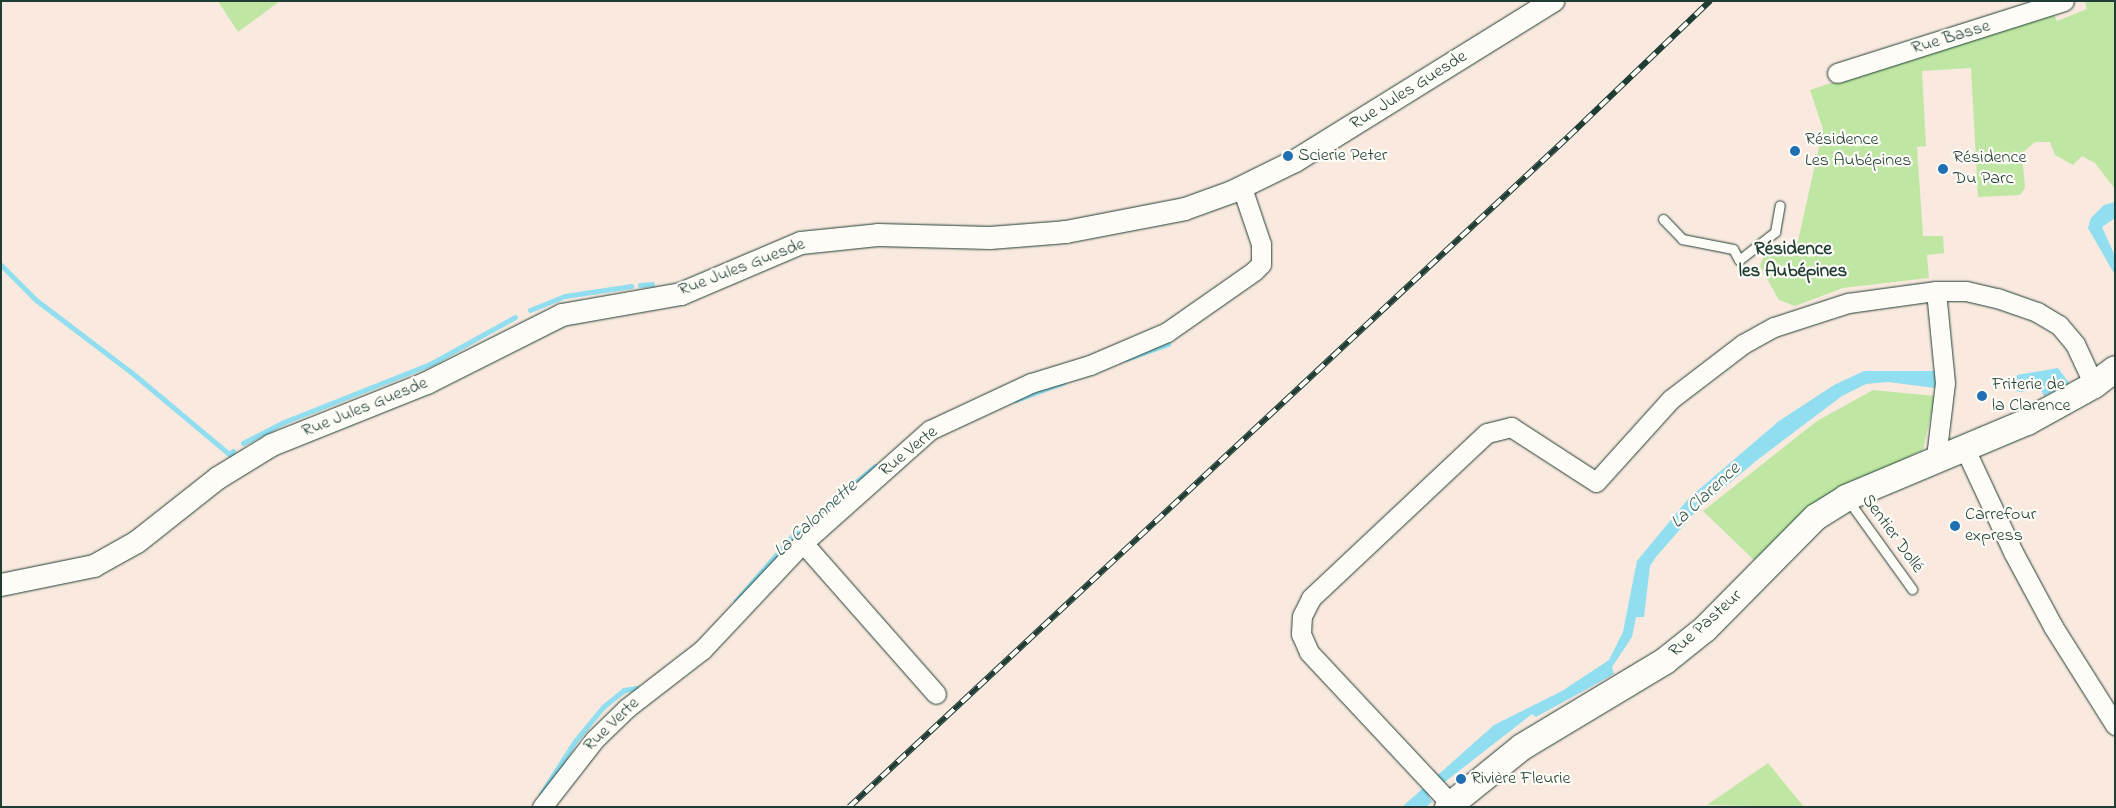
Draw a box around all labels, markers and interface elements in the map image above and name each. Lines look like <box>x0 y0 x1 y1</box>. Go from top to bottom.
street label: Rue Basse <box>1909 16 1993 60</box>
street label: Rue Jules Guesde <box>1347 46 1471 136</box>
place label: Résidence Les Aubépines <box>1805 130 1911 172</box>
place label: Scierie Peter <box>1298 145 1387 167</box>
marker: Résidence Les Aubépines <box>1789 145 1801 157</box>
place label: Résidence Du Parc <box>1953 148 2027 190</box>
marker: Scierie Peter <box>1282 150 1294 162</box>
marker: Résidence Du Parc <box>1937 163 1949 175</box>
street label: Rue Jules Guesde <box>676 234 808 302</box>
district label: Résidence les Aubépines <box>1739 239 1847 283</box>
street label: Rue Jules Guesde <box>299 373 431 443</box>
place label: Friterie de la Clarence <box>1992 375 2070 418</box>
marker: Friterie de la Clarence <box>1976 390 1988 402</box>
street label: Rue Verte <box>875 422 943 482</box>
water label: La Clarence <box>1667 458 1745 534</box>
water label: La Calonnette <box>770 476 862 562</box>
street label: Sentier Dollé <box>1856 490 1928 578</box>
place label: Carrefour express <box>1965 505 2036 548</box>
marker: Carrefour express <box>1949 520 1961 532</box>
street label: Rue Pasteur <box>1665 586 1747 662</box>
street label: Rue Verte <box>580 693 644 757</box>
place label: Rivière Fleurie <box>1471 768 1570 790</box>
marker: Rivière Fleurie <box>1455 773 1467 785</box>

